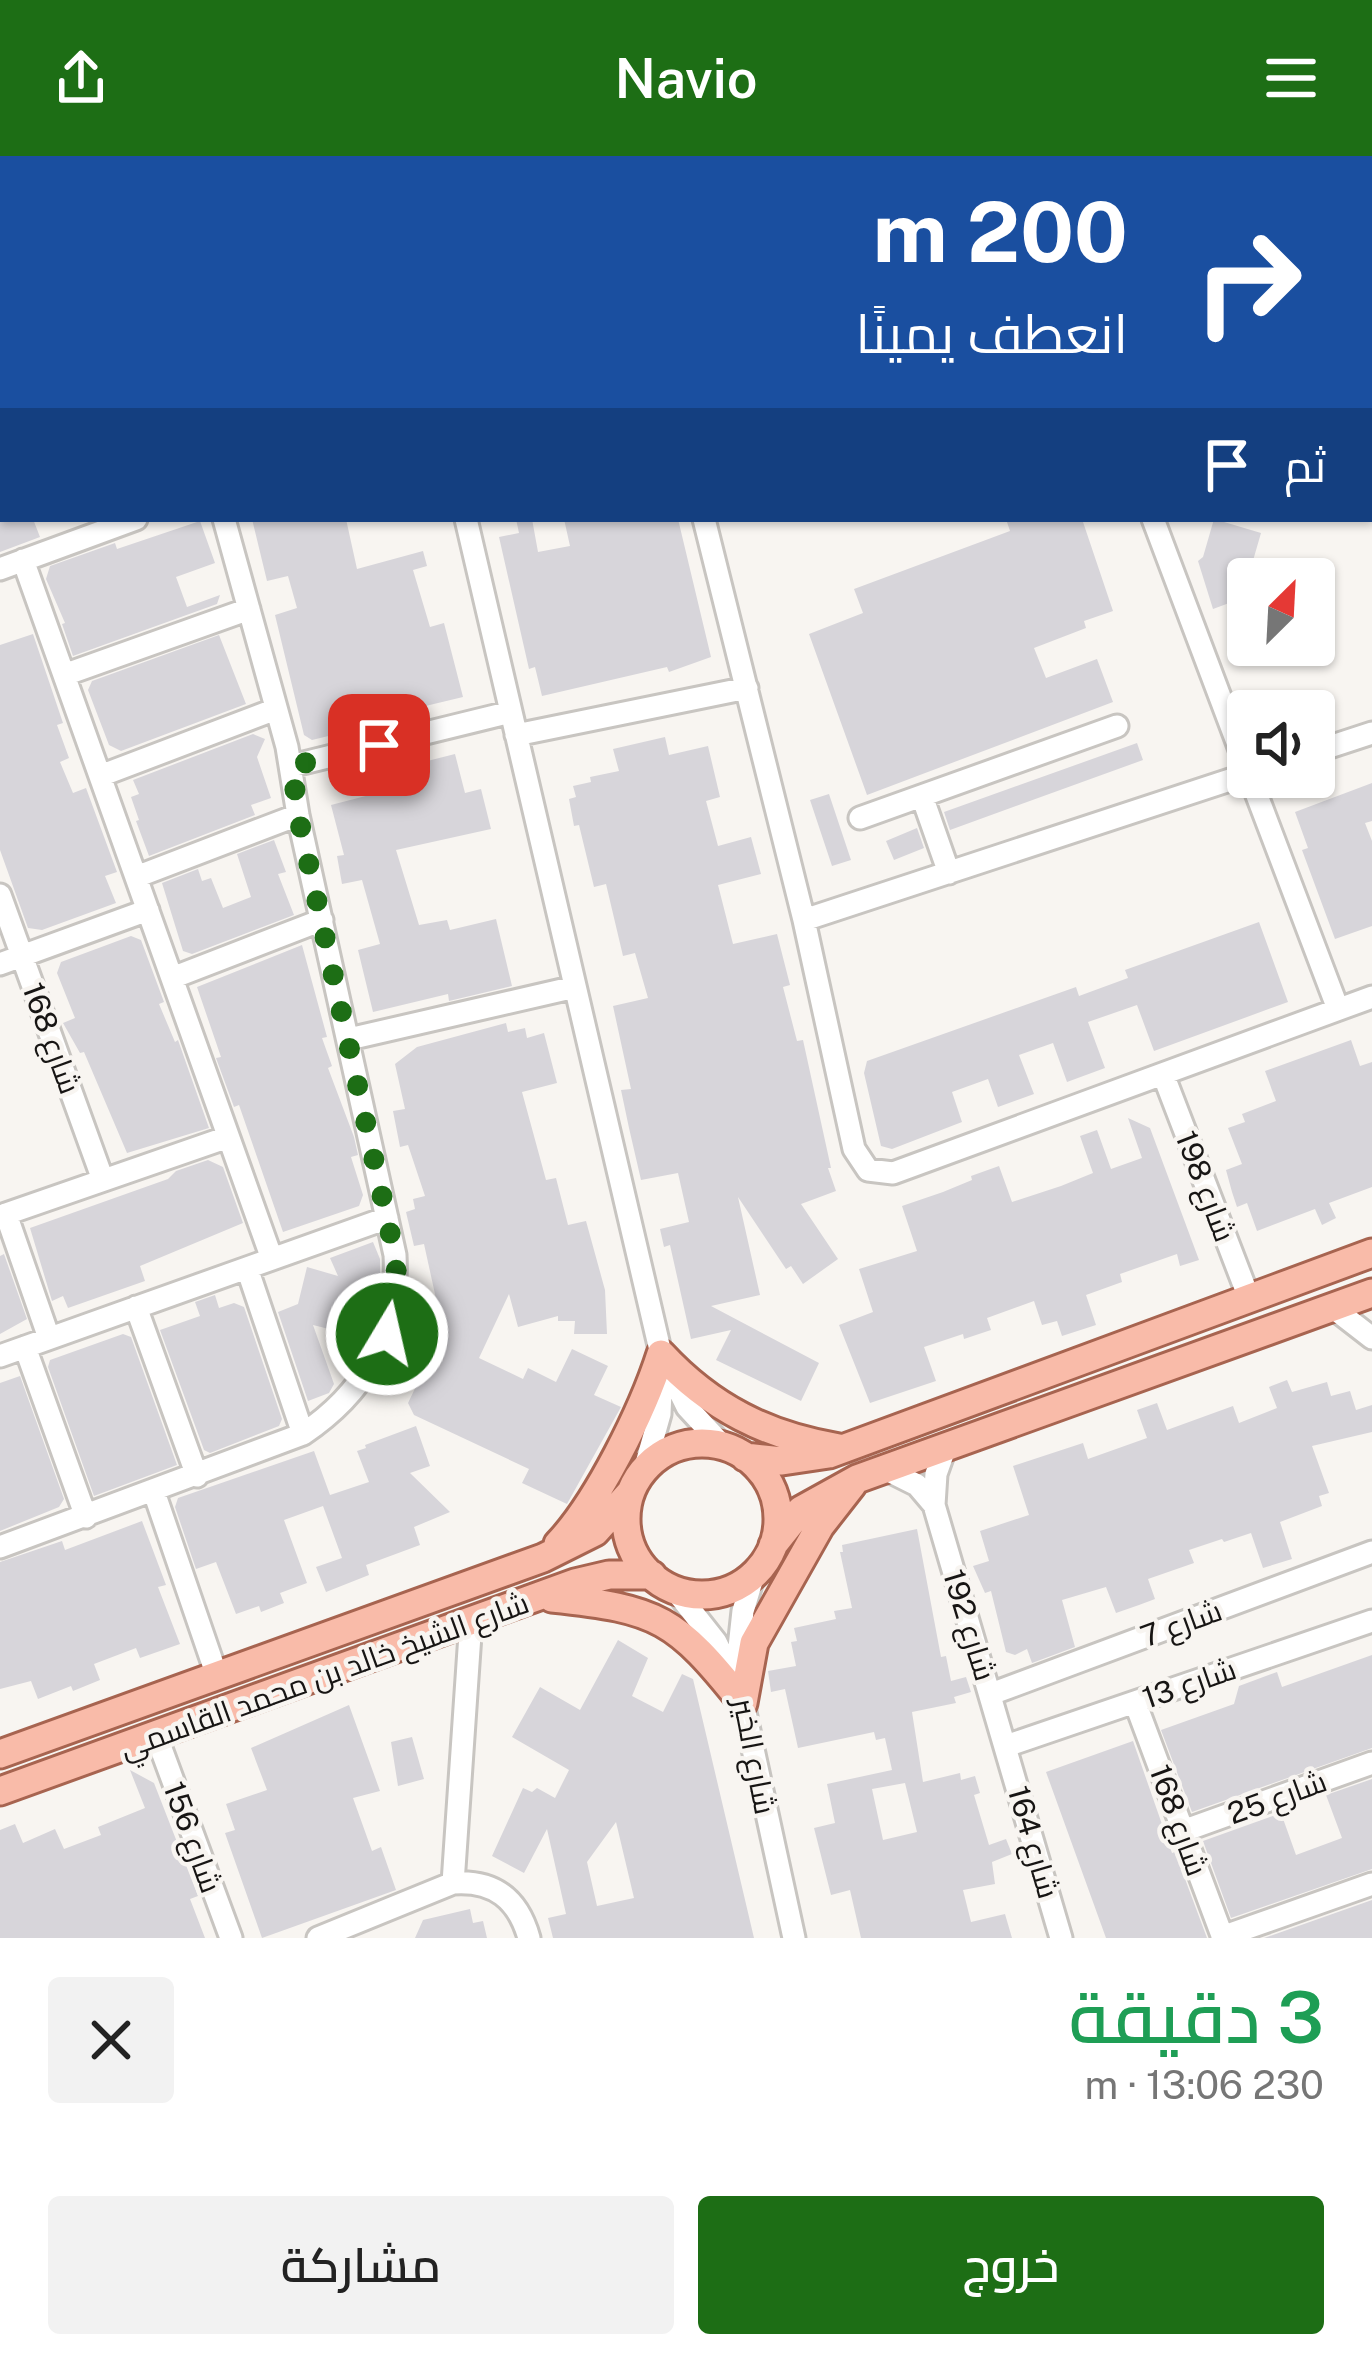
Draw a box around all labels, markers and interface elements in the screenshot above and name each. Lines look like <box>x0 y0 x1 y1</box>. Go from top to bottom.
icon: share <box>48 45 114 111</box>
icon: menu <box>1258 45 1324 111</box>
text: Navio <box>614 47 758 110</box>
text: 200 m <box>872 182 1128 281</box>
icon: right <box>1170 204 1326 360</box>
text: انعطف يمينًا <box>856 302 1128 365</box>
icon: arrive <box>1194 432 1260 498</box>
text: ثم <box>1284 439 1326 492</box>
north arrow <box>1227 558 1335 666</box>
map controls <box>1227 558 1335 798</box>
button: sound <box>1227 690 1335 798</box>
pin <box>328 694 430 796</box>
icon: arrive <box>346 712 412 778</box>
street label: شارع 168 <box>13 978 89 1099</box>
street label: شارع 198 <box>1166 1126 1244 1247</box>
position arrow <box>324 1271 450 1397</box>
street label: شارع 192 <box>933 1565 1004 1686</box>
street label: شارع الشيخ خالد بن محمد القاسمي <box>115 1584 536 1772</box>
street label: شارع 7 <box>1136 1592 1227 1657</box>
street label: شارع 13 <box>1138 1650 1241 1719</box>
street label: شارع الخير <box>723 1693 784 1818</box>
street label: شارع 168 <box>1140 1760 1216 1881</box>
street label: شارع 25 <box>1223 1763 1332 1834</box>
street label: شارع 156 <box>154 1777 230 1898</box>
street label: شارع 164 <box>998 1782 1067 1903</box>
text: 3 دقيقة <box>1069 1975 1324 2059</box>
button: close <box>48 1977 174 2103</box>
text: 230 m · 13:06 <box>1085 2062 1324 2108</box>
button: مشاركة <box>48 2196 674 2334</box>
button: خروج <box>698 2196 1324 2334</box>

